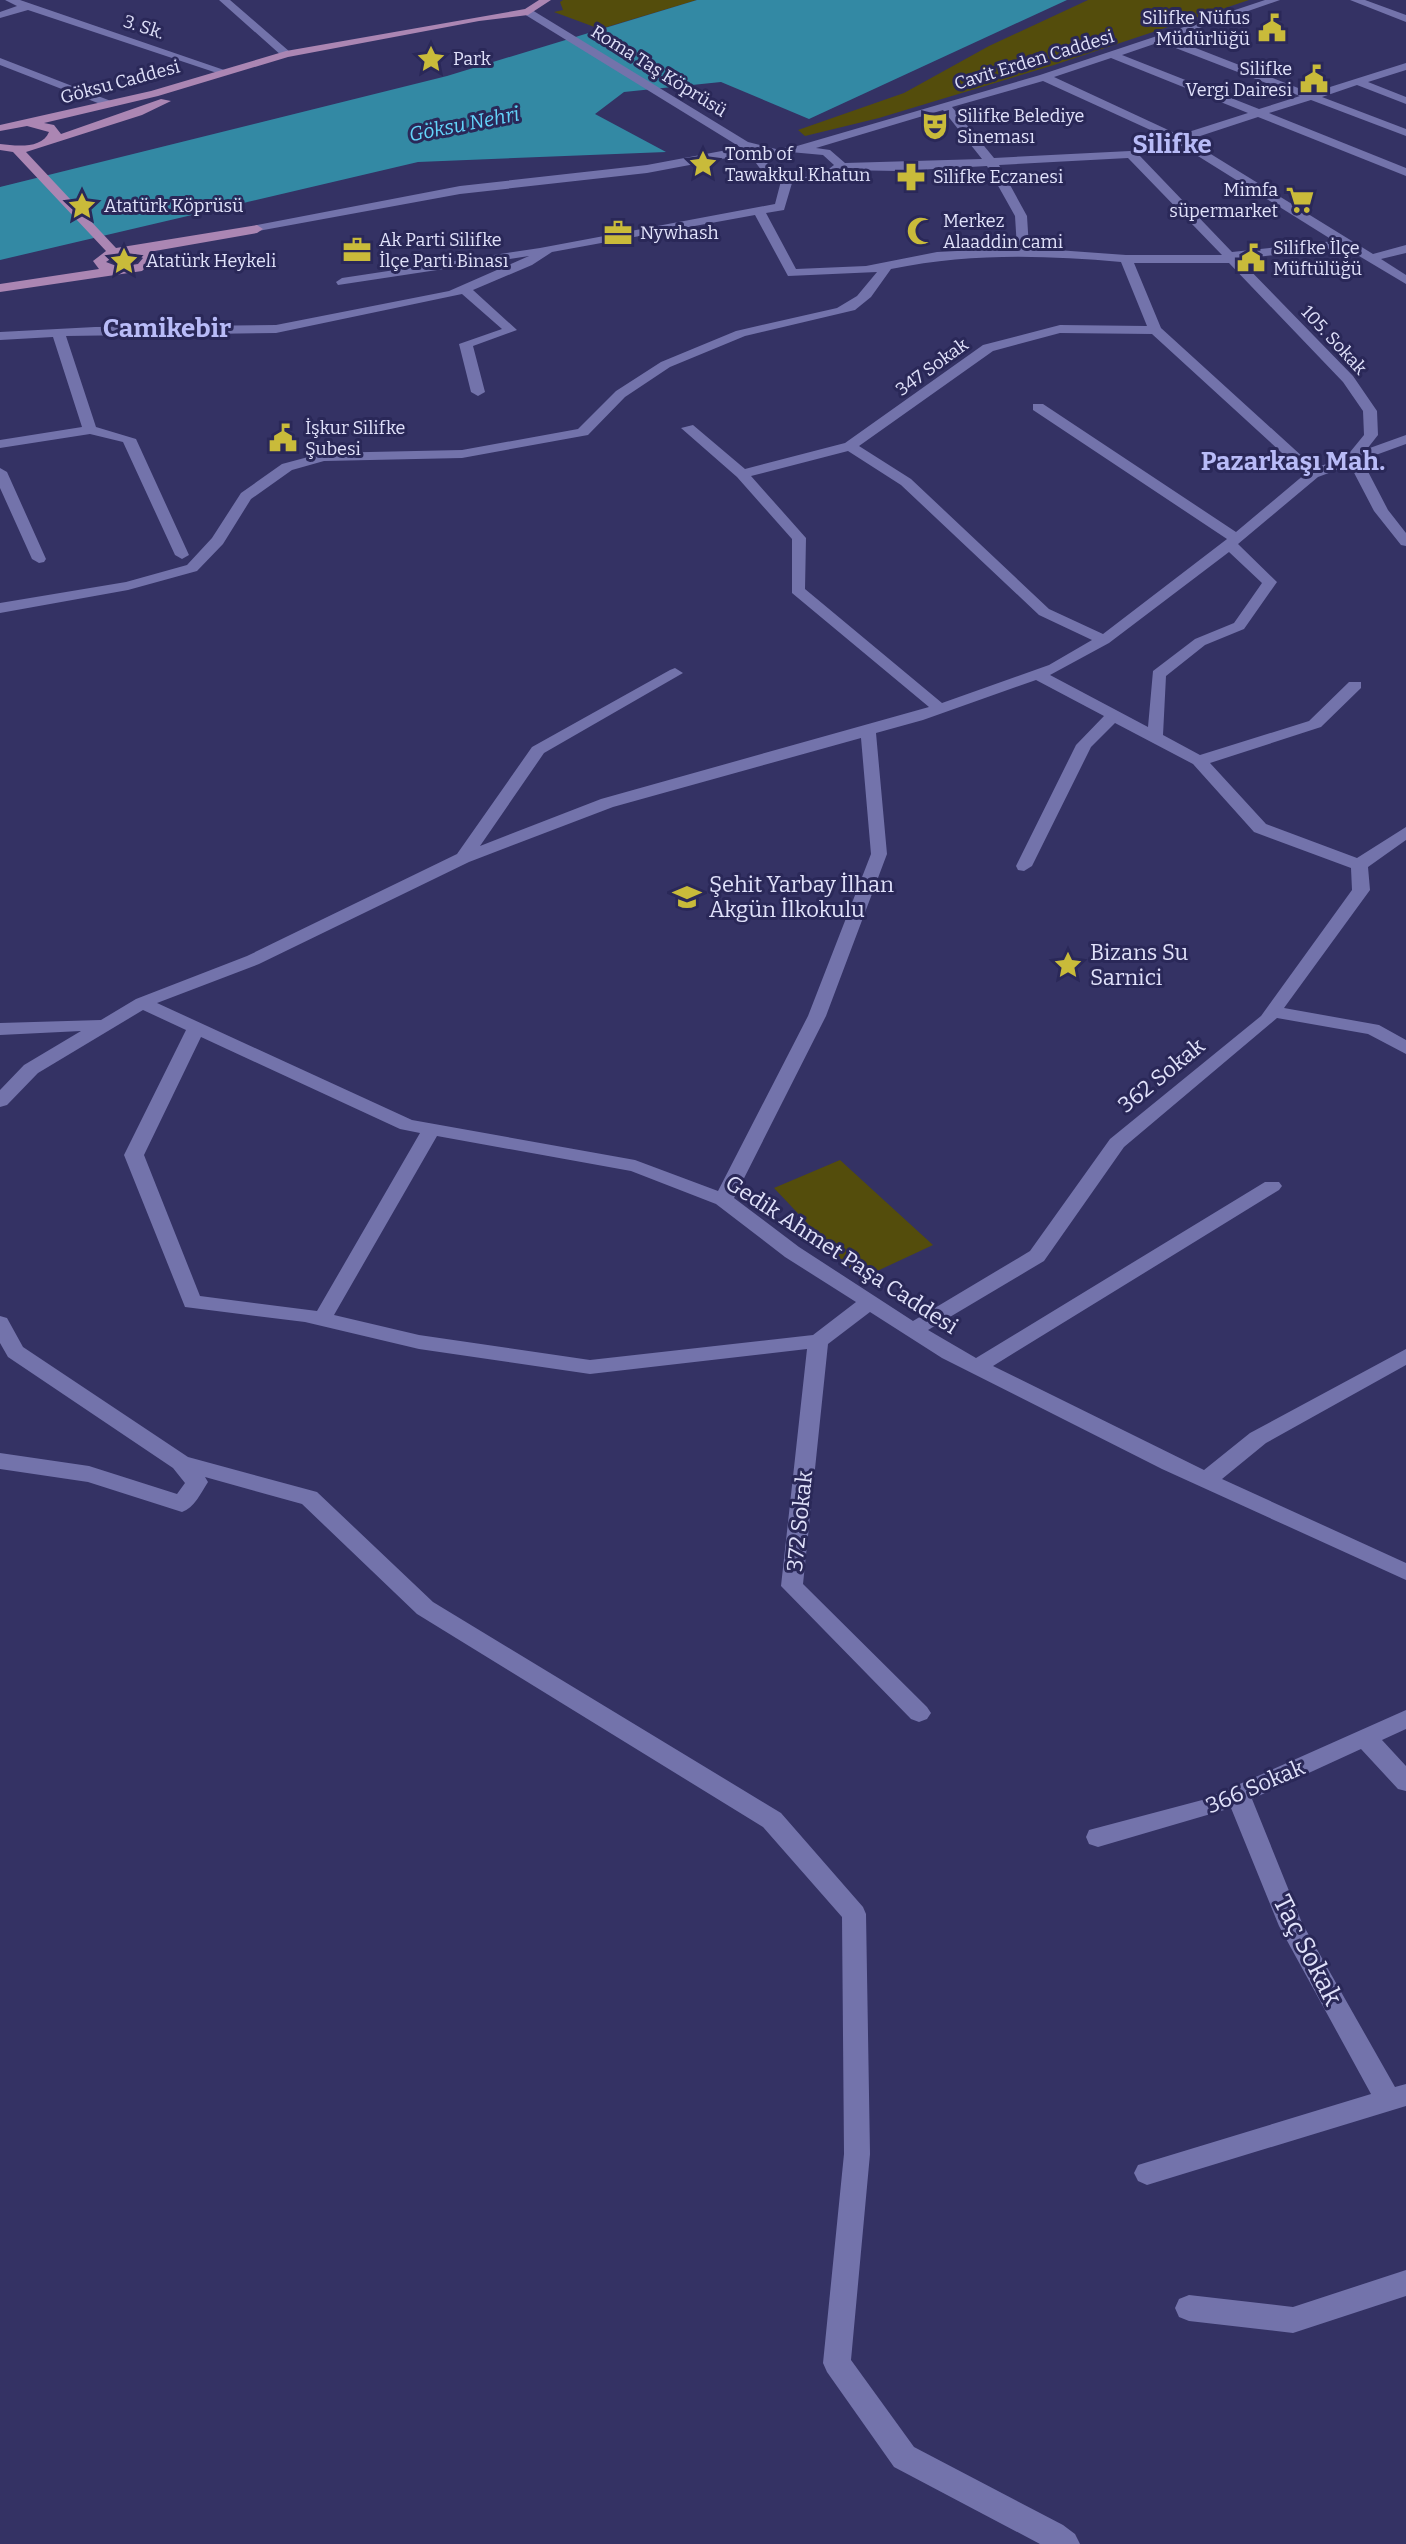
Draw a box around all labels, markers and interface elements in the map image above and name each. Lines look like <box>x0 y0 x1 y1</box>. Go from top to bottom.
place label: Silifke Nüfus Müdürlüğü <box>1142 7 1250 50</box>
street label: 3. Sk. <box>121 10 167 44</box>
public building icon: Silifke Nüfus Müdürlüğü <box>1257 13 1287 43</box>
street label: Roma Taş Köprüsü <box>587 20 731 122</box>
street label: Cavit Erden Caddesi <box>952 25 1116 95</box>
place icon: Park <box>416 44 446 74</box>
place label: Park <box>453 48 492 70</box>
street label: Göksu Caddesi <box>58 55 182 109</box>
place label: Silifke Vergi Dairesi <box>1186 58 1292 101</box>
public building icon: Silifke Vergi Dairesi <box>1299 64 1329 94</box>
water label: Göksu Nehri <box>407 101 522 146</box>
place label: Silifke Belediye Sineması <box>957 105 1084 148</box>
theatre icon: Silifke Belediye Sineması <box>920 111 950 141</box>
district label: Silifke <box>1132 129 1212 160</box>
place label: Tomb of Tawakkul Khatun <box>725 143 871 186</box>
place icon: Tomb of Tawakkul Khatun <box>688 149 718 179</box>
pharmacy icon: Silifke Eczanesi <box>896 162 926 192</box>
place label: Silifke Eczanesi <box>933 166 1063 188</box>
place label: Mimfa süpermarket <box>1169 179 1278 222</box>
supermarket icon: Mimfa süpermarket <box>1285 185 1315 215</box>
place icon: Atatürk Köprüsü <box>67 191 97 221</box>
place label: Atatürk Köprüsü <box>104 195 243 217</box>
place label: Merkez Alaaddin cami <box>943 210 1063 253</box>
mosque icon: Merkez Alaaddin cami <box>906 216 936 246</box>
office icon: Nywhash <box>603 218 633 248</box>
place label: Nywhash <box>640 222 719 244</box>
place label: Ak Parti Silifke İlçe Parti Binası <box>379 229 508 272</box>
office icon: Ak Parti Silifke İlçe Parti Binası <box>342 235 372 265</box>
place label: Silifke İlçe Müftülüğü <box>1273 237 1362 280</box>
public building icon: Silifke İlçe Müftülüğü <box>1236 243 1266 273</box>
place icon: Atatürk Heykeli <box>109 246 139 276</box>
place label: Atatürk Heykeli <box>146 250 276 272</box>
street label: 105. Sokak <box>1297 301 1372 380</box>
district label: Camikebir <box>103 313 231 344</box>
street label: 347 Sokak <box>892 333 973 401</box>
place label: İşkur Silifke Şubesi <box>305 417 405 460</box>
public building icon: İşkur Silifke Şubesi <box>268 423 298 453</box>
district label: Pazarkaşı Mah. <box>1201 446 1385 477</box>
place label: Şehit Yarbay İlhan Akgün İlkokulu <box>709 871 894 923</box>
school or university icon: Şehit Yarbay İlhan Akgün İlkokulu <box>672 882 702 912</box>
place label: Bizans Su Sarnici <box>1090 939 1189 991</box>
place icon: Bizans Su Sarnici <box>1053 950 1083 980</box>
street label: 362 Sokak <box>1113 1032 1210 1118</box>
street label: Gedik Ahmet Paşa Caddesi <box>720 1169 963 1340</box>
street label: 372 Sokak <box>781 1469 818 1573</box>
street label: 366 Sokak <box>1202 1753 1309 1819</box>
street label: Taç Sokak <box>1267 1890 1349 2011</box>

